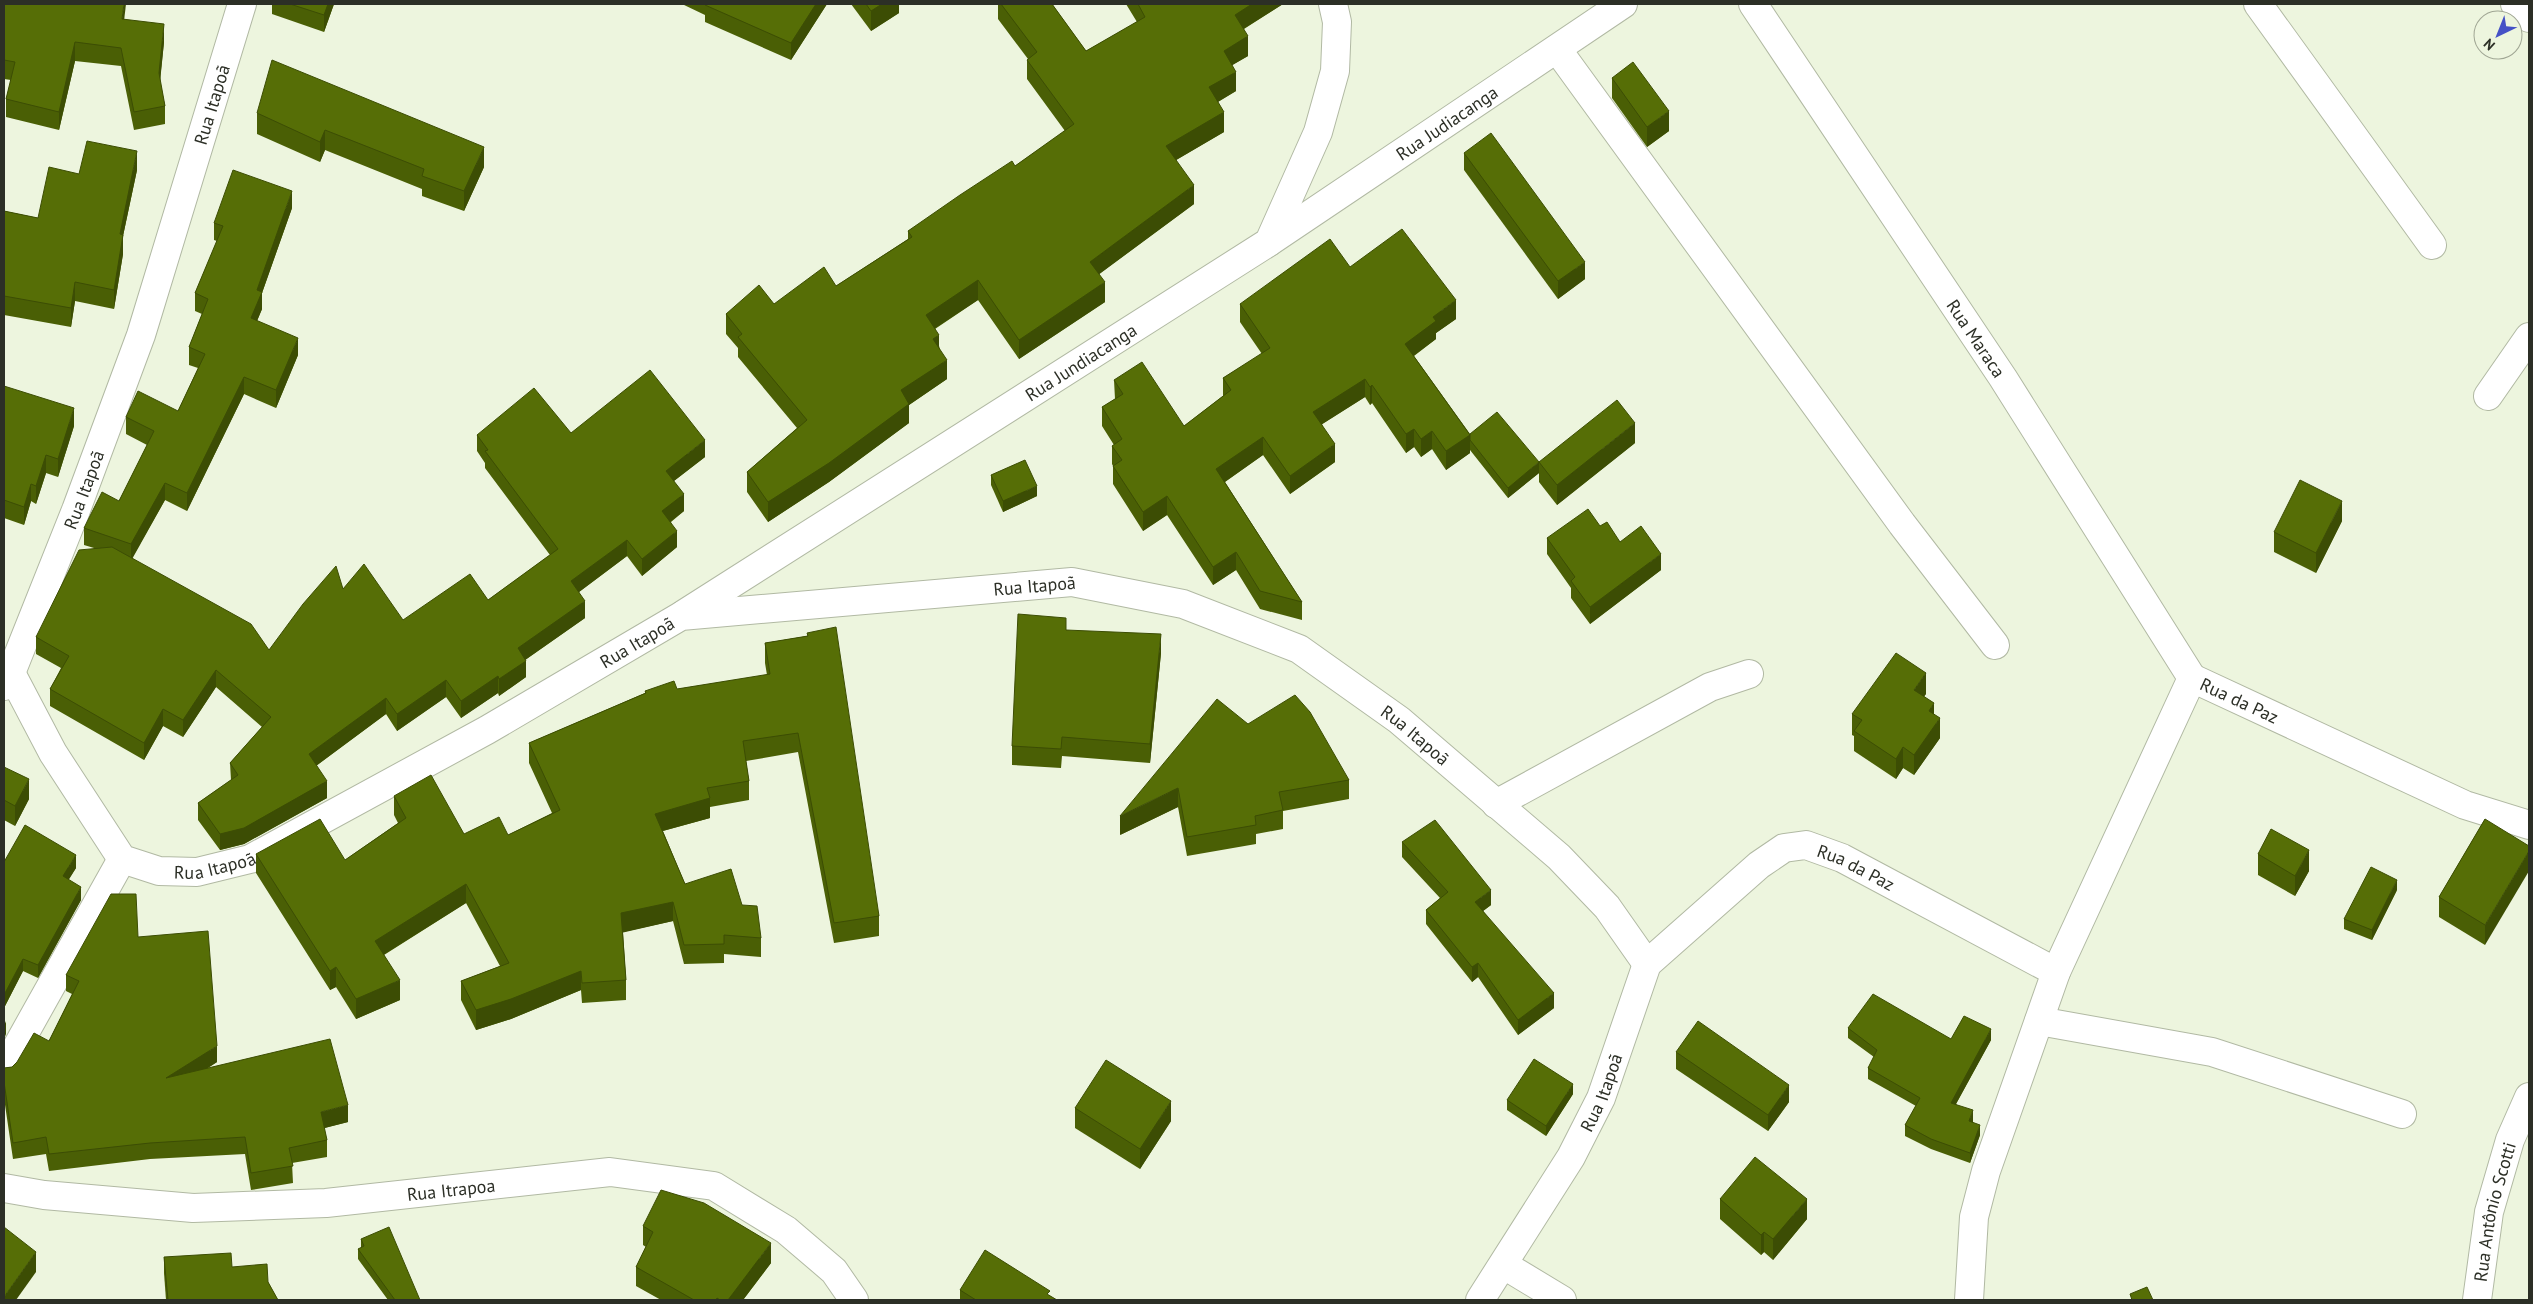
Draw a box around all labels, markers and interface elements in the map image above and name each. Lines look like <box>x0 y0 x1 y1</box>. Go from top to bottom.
north arrow <box>2473 10 2523 60</box>
text: N <box>2480 35 2499 54</box>
street label: Rua Itapoã <box>188 62 234 147</box>
street label: Rua Judiacanga <box>1391 80 1502 165</box>
street label: Rua Maraca <box>1942 295 2011 382</box>
street label: Rua Jundiacanga <box>1021 318 1141 406</box>
street label: Rua Itapoã <box>58 447 109 532</box>
street label: Rua Itapoã <box>992 570 1077 600</box>
street label: Rua Itapoã <box>595 611 678 673</box>
street label: Rua da Paz <box>2197 672 2282 728</box>
street label: Rua Itapoã <box>1377 700 1455 770</box>
street label: Rua da Paz <box>1814 839 1899 896</box>
street label: Rua Itapoã <box>174 847 260 884</box>
street label: Rua Itapoã <box>1574 1050 1627 1135</box>
street label: Rua Antônio Scotti <box>2468 1139 2520 1283</box>
street label: Rua Itrapoa <box>406 1173 496 1206</box>

